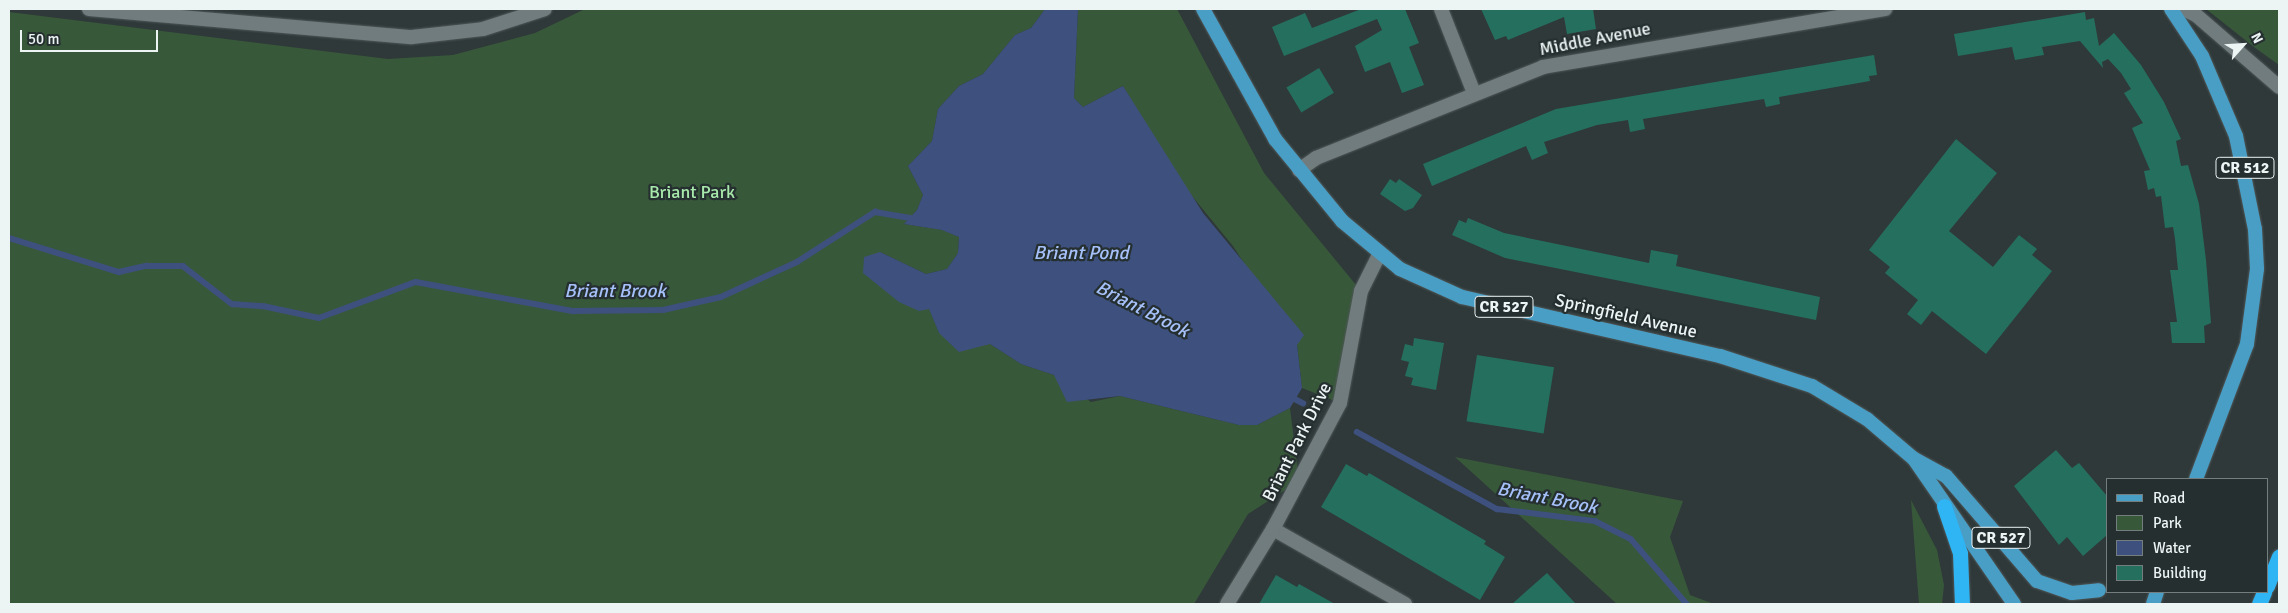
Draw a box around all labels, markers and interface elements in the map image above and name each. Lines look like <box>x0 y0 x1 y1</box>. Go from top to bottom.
street label: Middle Avenue <box>1538 18 1652 60</box>
scale bar <box>22 20 160 52</box>
north arrow <box>2218 20 2268 70</box>
text: 50 m <box>28 30 59 48</box>
text: N <box>2247 30 2267 46</box>
road number: CR 512 <box>2215 154 2275 182</box>
park label: Briant Park <box>649 181 735 203</box>
water label: Briant Pond <box>1033 243 1129 265</box>
water label: Briant Brook <box>1092 277 1192 343</box>
water label: Briant Brook <box>564 281 666 303</box>
street label: Springfield Avenue <box>1553 289 1699 343</box>
road number: CR 527 <box>1474 294 1534 320</box>
street label: Briant Park Drive <box>1258 379 1336 505</box>
water label: Briant Brook <box>1495 478 1599 520</box>
legend <box>2106 478 2268 593</box>
text: Road <box>2153 489 2185 507</box>
text: Park <box>2153 514 2182 532</box>
road number: CR 527 <box>1971 524 2031 552</box>
text: Water <box>2153 539 2191 557</box>
text: Building <box>2153 564 2207 582</box>

